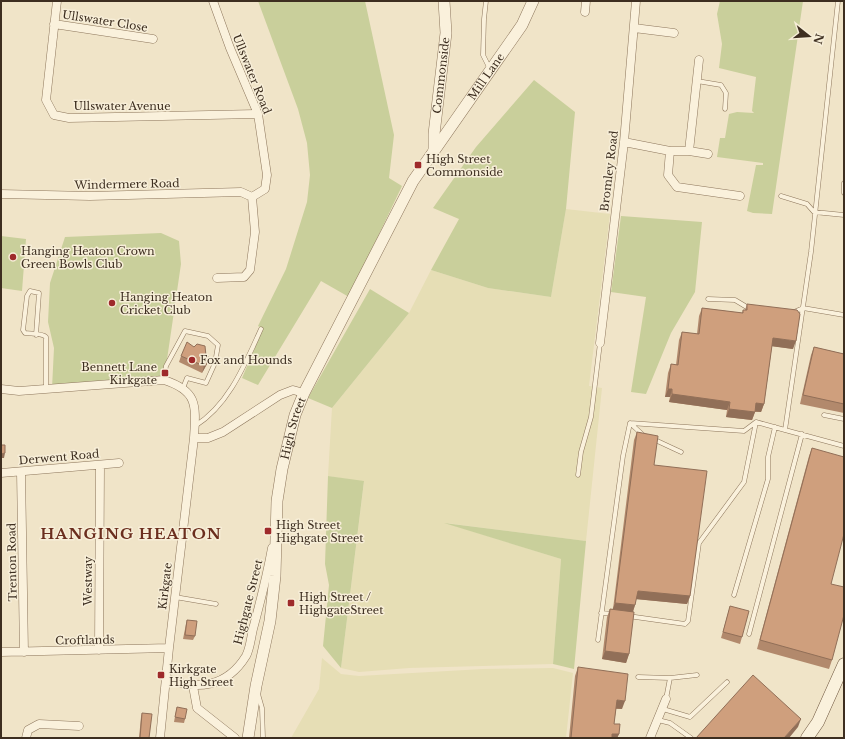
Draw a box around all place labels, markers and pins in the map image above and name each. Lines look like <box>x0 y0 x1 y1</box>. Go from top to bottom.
place label: High Street Commonside <box>426 152 503 179</box>
marker: High Street Commonside <box>413 160 423 170</box>
place label: Hanging Heaton Crown Green Bowls Club <box>21 244 155 271</box>
marker: Hanging Heaton Crown Green Bowls Club <box>8 252 18 262</box>
place label: Hanging Heaton Cricket Club <box>120 290 213 317</box>
marker: Hanging Heaton Cricket Club <box>107 298 117 308</box>
place label: Fox and Hounds <box>200 353 292 367</box>
marker: Fox and Hounds <box>187 355 197 365</box>
place label: Bennett Lane Kirkgate <box>81 360 157 387</box>
marker: Bennett Lane Kirkgate <box>160 368 170 378</box>
place label: High Street Highgate Street <box>276 518 364 545</box>
marker: High Street Highgate Street <box>263 526 273 536</box>
place label: High Street / HighgateStreet <box>299 590 384 617</box>
marker: High Street / HighgateStreet <box>286 598 296 608</box>
place label: Kirkgate High Street <box>169 662 234 689</box>
marker: Kirkgate High Street <box>156 670 166 680</box>

